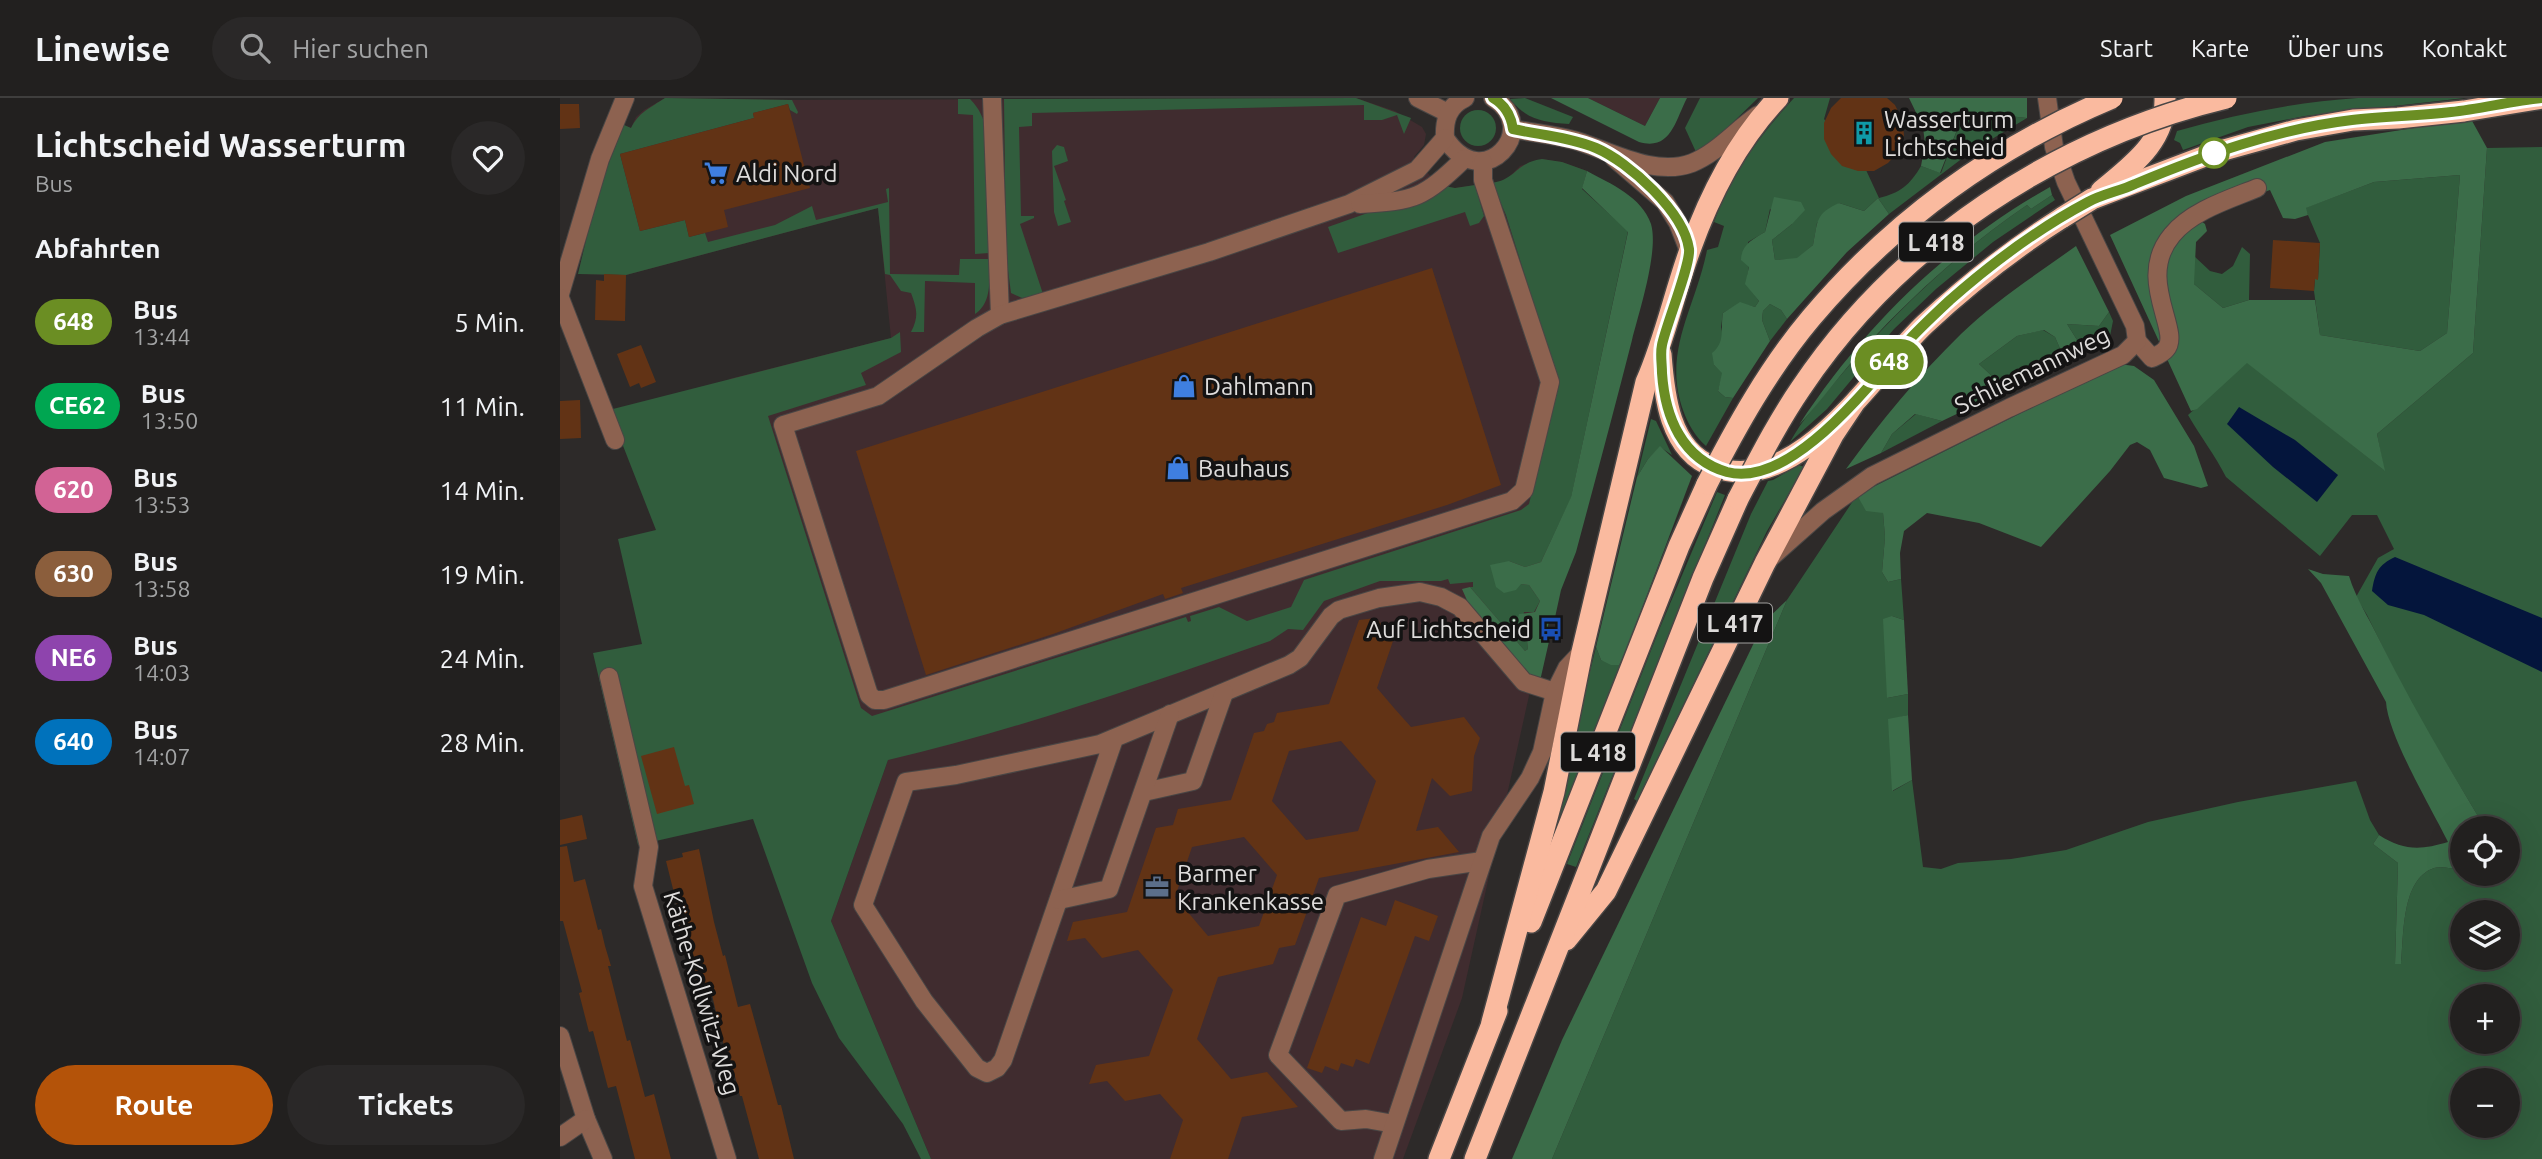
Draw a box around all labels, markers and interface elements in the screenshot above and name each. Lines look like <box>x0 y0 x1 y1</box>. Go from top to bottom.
search box <box>212 17 702 80</box>
icon: search <box>236 29 274 67</box>
text: Linewise <box>35 30 170 67</box>
text: Hier suchen <box>292 34 429 63</box>
text: Start <box>2100 35 2153 62</box>
text: Karte <box>2191 35 2250 62</box>
text: Über uns <box>2288 35 2384 62</box>
text: Kontakt <box>2422 35 2507 62</box>
place label: Wasserturm Lichtscheid <box>1884 106 2014 161</box>
building icon: Wasserturm Lichtscheid <box>1850 119 1878 147</box>
button: heart <box>451 121 525 195</box>
text: Lichtscheid Wasserturm <box>35 126 406 163</box>
unlabelled marker <box>2199 138 2229 168</box>
supermarket icon: Aldi Nord <box>702 159 730 187</box>
place label: Aldi Nord <box>736 160 838 187</box>
text: Bus <box>35 171 73 196</box>
road number: L 418 <box>1899 223 1973 262</box>
text: Abfahrten <box>35 234 160 263</box>
text: Bus <box>133 295 178 324</box>
text: 648 <box>53 308 94 335</box>
text: 5 Min. <box>454 308 525 337</box>
street label: Schliemannweg <box>1950 321 2114 419</box>
text: 13:44 <box>133 324 191 349</box>
line badge: 648 <box>1849 339 1929 385</box>
text: 648 <box>1869 348 1909 375</box>
shop icon: Dahlmann <box>1170 372 1198 400</box>
place label: Dahlmann <box>1204 373 1314 400</box>
text: Bus <box>141 379 185 408</box>
text: CE62 <box>49 392 106 419</box>
text: 11 Min. <box>440 392 525 421</box>
text: 13:50 <box>141 408 198 433</box>
shop icon: Bauhaus <box>1164 454 1192 482</box>
place label: Bauhaus <box>1198 455 1289 482</box>
text: Bus <box>133 463 178 492</box>
text: 620 <box>53 476 94 503</box>
text: 14 Min. <box>440 476 525 505</box>
text: 13:53 <box>133 492 191 517</box>
text: Bus <box>133 547 178 576</box>
text: 630 <box>53 560 94 587</box>
text: 19 Min. <box>440 560 525 589</box>
text: 13:58 <box>133 576 191 601</box>
road number: L 417 <box>1698 603 1772 642</box>
bus stop icon: Auf Lichtscheid <box>1537 615 1565 643</box>
place label: Auf Lichtscheid <box>1366 616 1531 643</box>
text: Bus <box>133 631 178 660</box>
text: NE6 <box>51 644 96 671</box>
text: 24 Min. <box>440 644 525 673</box>
text: 14:03 <box>133 660 191 685</box>
text: Bus <box>133 715 178 744</box>
text: 640 <box>53 728 94 755</box>
text: 28 Min. <box>440 728 525 757</box>
road number: L 418 <box>1561 732 1635 772</box>
text: 14:07 <box>133 744 191 769</box>
map controls <box>2450 816 2520 1138</box>
button: locate <box>2450 816 2520 886</box>
place label: Barmer Krankenkasse <box>1177 860 1324 915</box>
office icon: Barmer Krankenkasse <box>1143 873 1171 901</box>
street label: Käthe-Kollwitz-Weg <box>658 888 746 1098</box>
button: layers <box>2450 900 2520 970</box>
button: + <box>2450 984 2520 1054</box>
button: Route <box>35 1065 273 1145</box>
button: Tickets <box>287 1065 525 1145</box>
button: − <box>2450 1068 2520 1138</box>

